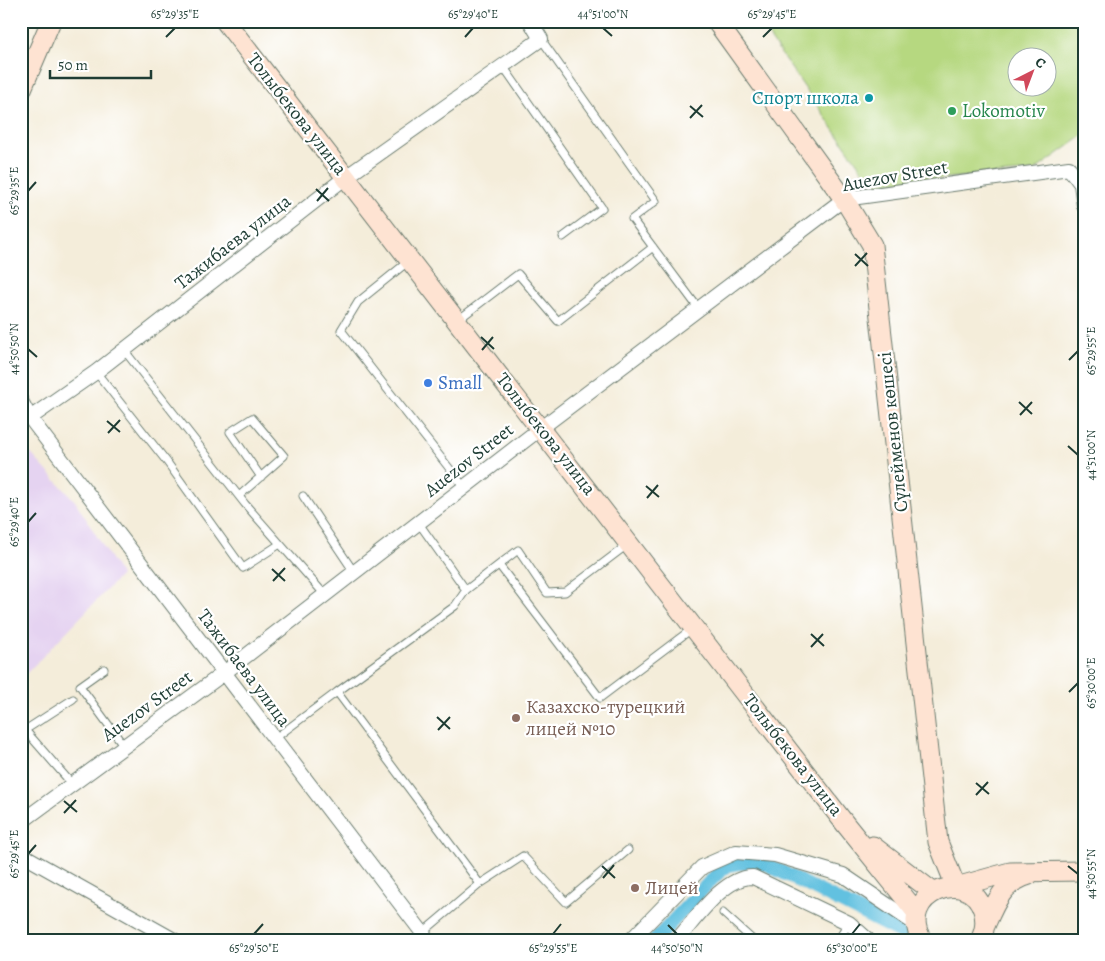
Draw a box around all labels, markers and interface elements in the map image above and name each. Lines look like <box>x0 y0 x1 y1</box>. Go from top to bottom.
text: 65°29'35"E <box>151 6 199 22</box>
text: 65°29'40"E <box>448 6 498 22</box>
text: 44°51'00"N <box>578 6 629 22</box>
text: 65°29'45"E <box>748 6 796 22</box>
street label: Толыбекова улица <box>241 47 353 181</box>
scale bar <box>50 48 151 80</box>
north arrow <box>1008 48 1058 98</box>
text: С <box>1031 53 1050 73</box>
text: 50 m <box>58 55 88 75</box>
place label: Спорт школа <box>752 85 859 111</box>
marker: Спорт школа <box>863 92 875 104</box>
place label: Lokomotiv <box>962 98 1046 124</box>
marker: Lokomotiv <box>946 105 958 117</box>
street label: Auezov Street <box>839 154 950 198</box>
text: 65°29'35"E <box>6 167 22 215</box>
street label: Тажибаева улица <box>169 188 297 296</box>
text: 44°50'50"N <box>6 323 22 375</box>
text: 65°29'55"E <box>1083 327 1099 375</box>
street label: Сүлейменов көшесі <box>872 350 914 514</box>
street label: Толыбекова улица <box>490 367 602 501</box>
place label: Small <box>438 370 482 396</box>
marker: Small <box>422 377 434 389</box>
street label: Auezov Street <box>418 417 519 504</box>
text: 44°51'00"N <box>1083 429 1099 480</box>
text: 65°29'40"E <box>6 497 22 547</box>
street label: Тажибаева улица <box>191 604 297 732</box>
text: 65°30'00"E <box>1083 657 1099 709</box>
street label: Auezov Street <box>96 664 198 748</box>
street label: Толыбекова улица <box>737 688 849 822</box>
place label: Казахско-турецкий лицей №10 <box>526 694 686 742</box>
marker: Казахско-турецкий лицей №10 <box>510 712 522 724</box>
text: 65°29'45"E <box>6 830 22 878</box>
text: 44°50'55"N <box>1083 848 1099 899</box>
place label: Лицей <box>645 875 699 901</box>
marker: Лицей <box>629 882 641 894</box>
text: 65°29'50"E <box>229 940 279 956</box>
text: 65°29'55"E <box>529 940 577 956</box>
text: 44°50'50"N <box>651 940 703 956</box>
text: 65°30'00"E <box>826 940 878 956</box>

